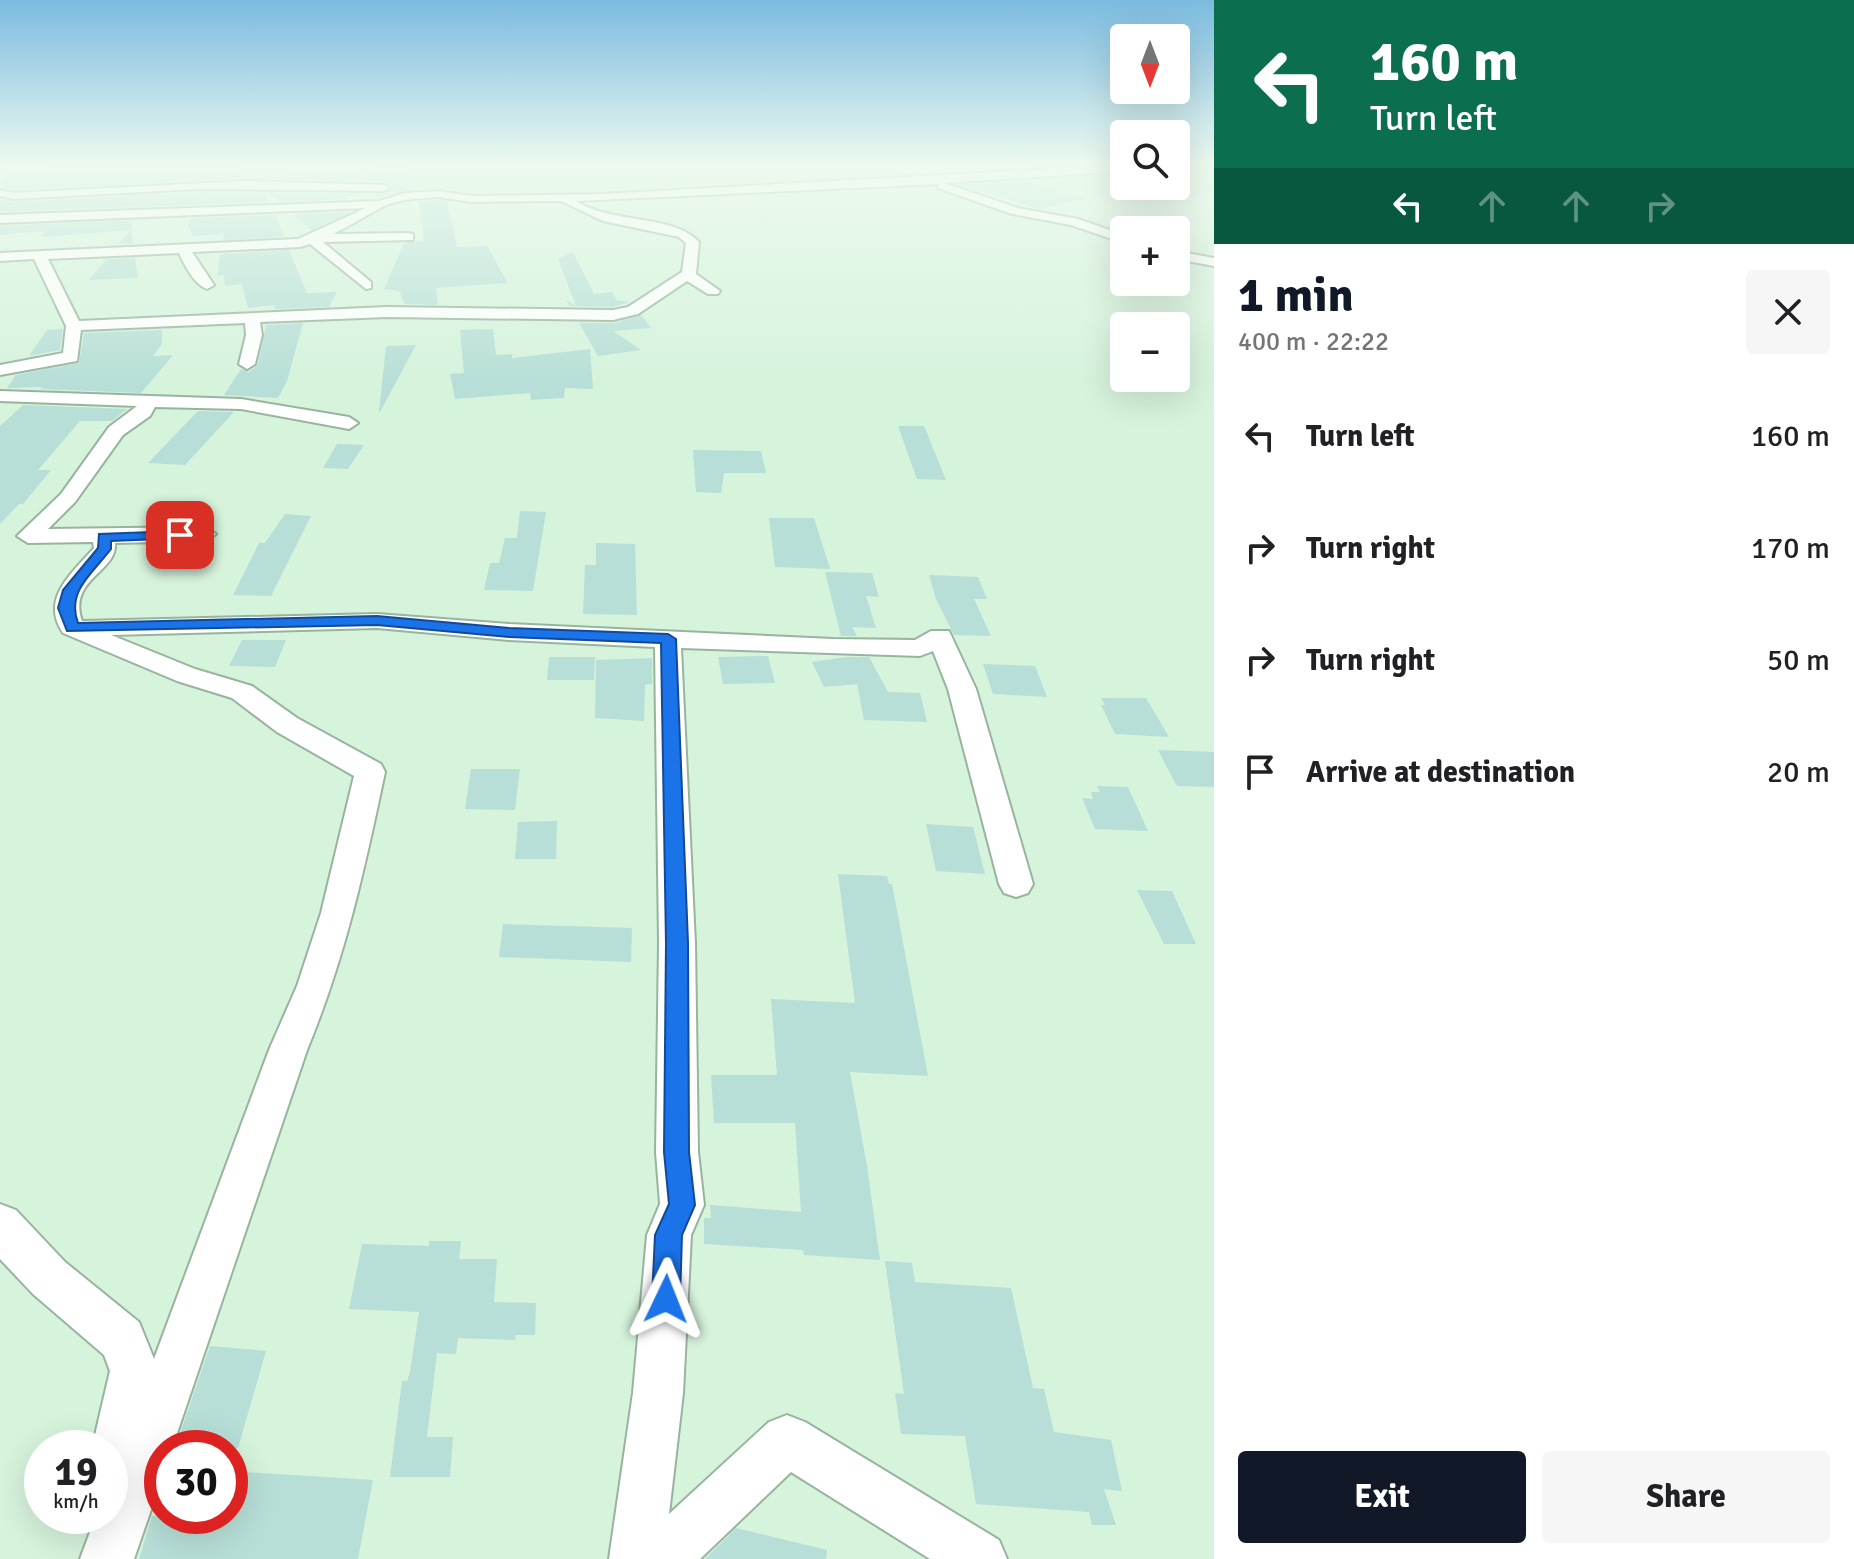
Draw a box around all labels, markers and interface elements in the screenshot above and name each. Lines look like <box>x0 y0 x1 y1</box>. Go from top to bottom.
north arrow <box>1110 24 1190 104</box>
map controls <box>1110 24 1190 392</box>
text: 160 m <box>1370 27 1518 96</box>
icon: left <box>1238 32 1342 136</box>
text: Turn left <box>1370 96 1497 141</box>
button: search <box>1110 120 1190 200</box>
icon: left <box>1386 184 1430 228</box>
icon: ahead <box>1470 184 1514 228</box>
icon: ahead <box>1554 184 1598 228</box>
icon: right <box>1638 184 1682 228</box>
button: + <box>1110 216 1190 296</box>
text: 1 min <box>1238 266 1354 325</box>
button: close <box>1746 270 1830 354</box>
button: − <box>1110 312 1190 392</box>
text: 400 m · 22:22 <box>1238 326 1389 358</box>
icon: left <box>1238 414 1282 458</box>
text: Turn left <box>1306 418 1415 455</box>
text: 160 m <box>1751 418 1830 455</box>
pin <box>146 501 214 569</box>
icon: arrive <box>158 513 202 557</box>
icon: right <box>1238 526 1282 570</box>
text: Turn right <box>1306 530 1435 567</box>
text: 170 m <box>1751 530 1830 567</box>
icon: right <box>1238 638 1282 682</box>
text: Turn right <box>1306 642 1435 679</box>
text: 50 m <box>1767 642 1830 679</box>
icon: arrive <box>1238 750 1282 794</box>
text: Arrive at destination <box>1306 754 1575 791</box>
text: 20 m <box>1767 754 1830 791</box>
position arrow <box>624 1257 708 1341</box>
speed limit sign: 30 <box>144 1430 248 1534</box>
text: 19 <box>54 1447 98 1497</box>
button: Exit <box>1238 1451 1526 1543</box>
button: Share <box>1542 1451 1830 1543</box>
text: km/h <box>53 1489 99 1514</box>

